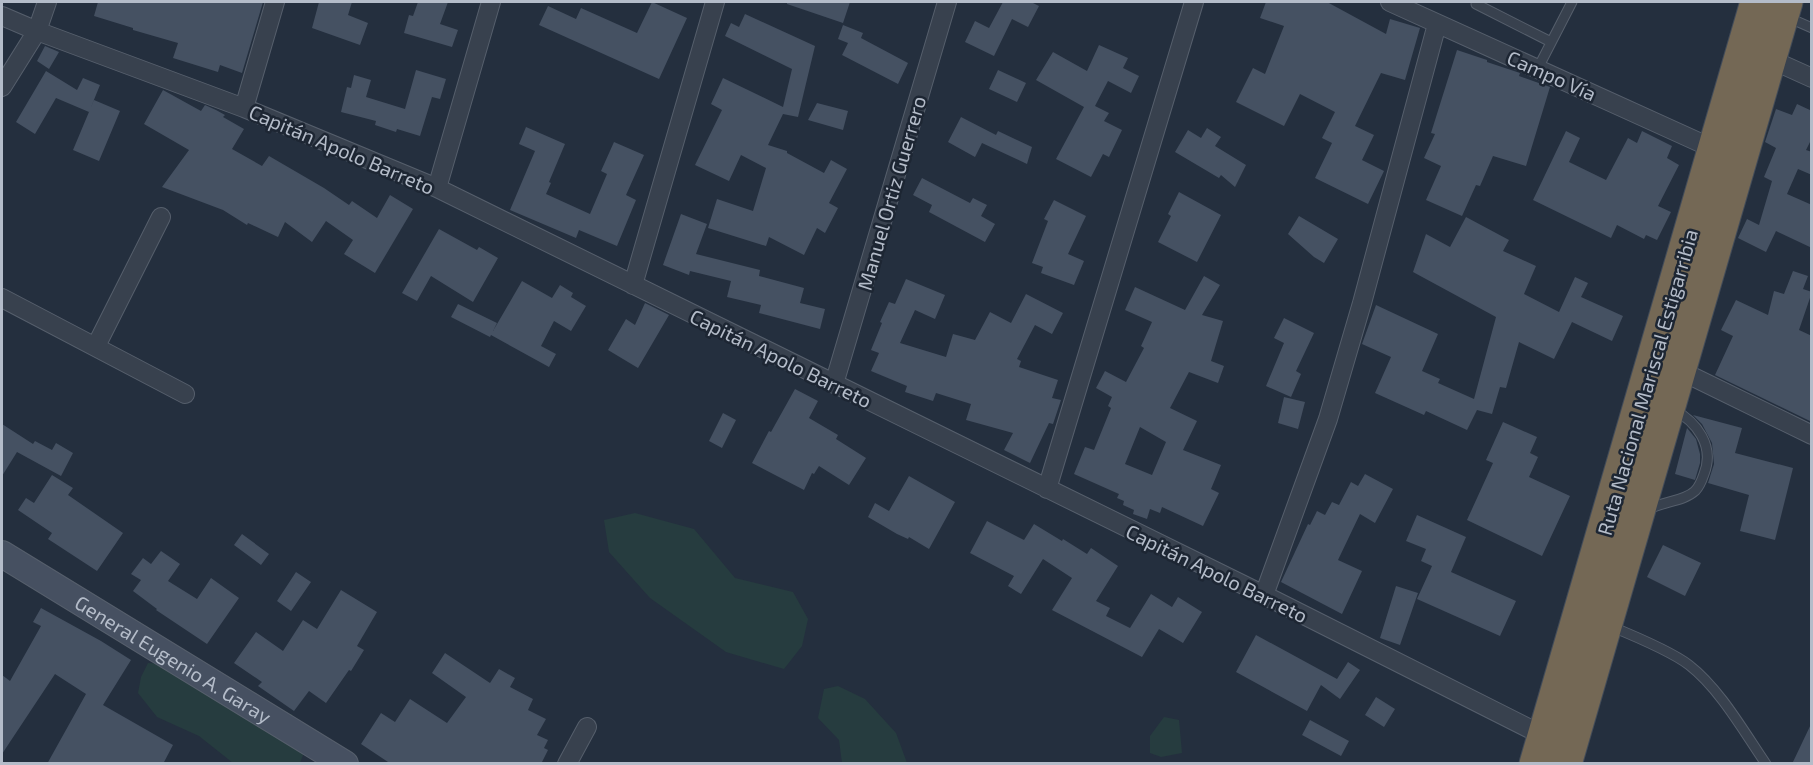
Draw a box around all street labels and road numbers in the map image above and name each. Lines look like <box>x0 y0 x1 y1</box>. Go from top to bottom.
street label: Campo Vía <box>1504 45 1600 105</box>
street label: Manuel Ortiz Guerrero <box>852 93 930 293</box>
street label: Capitán Apolo Barreto <box>246 99 438 199</box>
street label: Ruta Nacional Mariscal Estigarribia <box>1592 226 1702 538</box>
street label: Capitán Apolo Barreto <box>686 304 876 412</box>
street label: Capitán Apolo Barreto <box>1122 519 1312 627</box>
street label: General Eugenio A. Garay <box>71 590 276 728</box>

